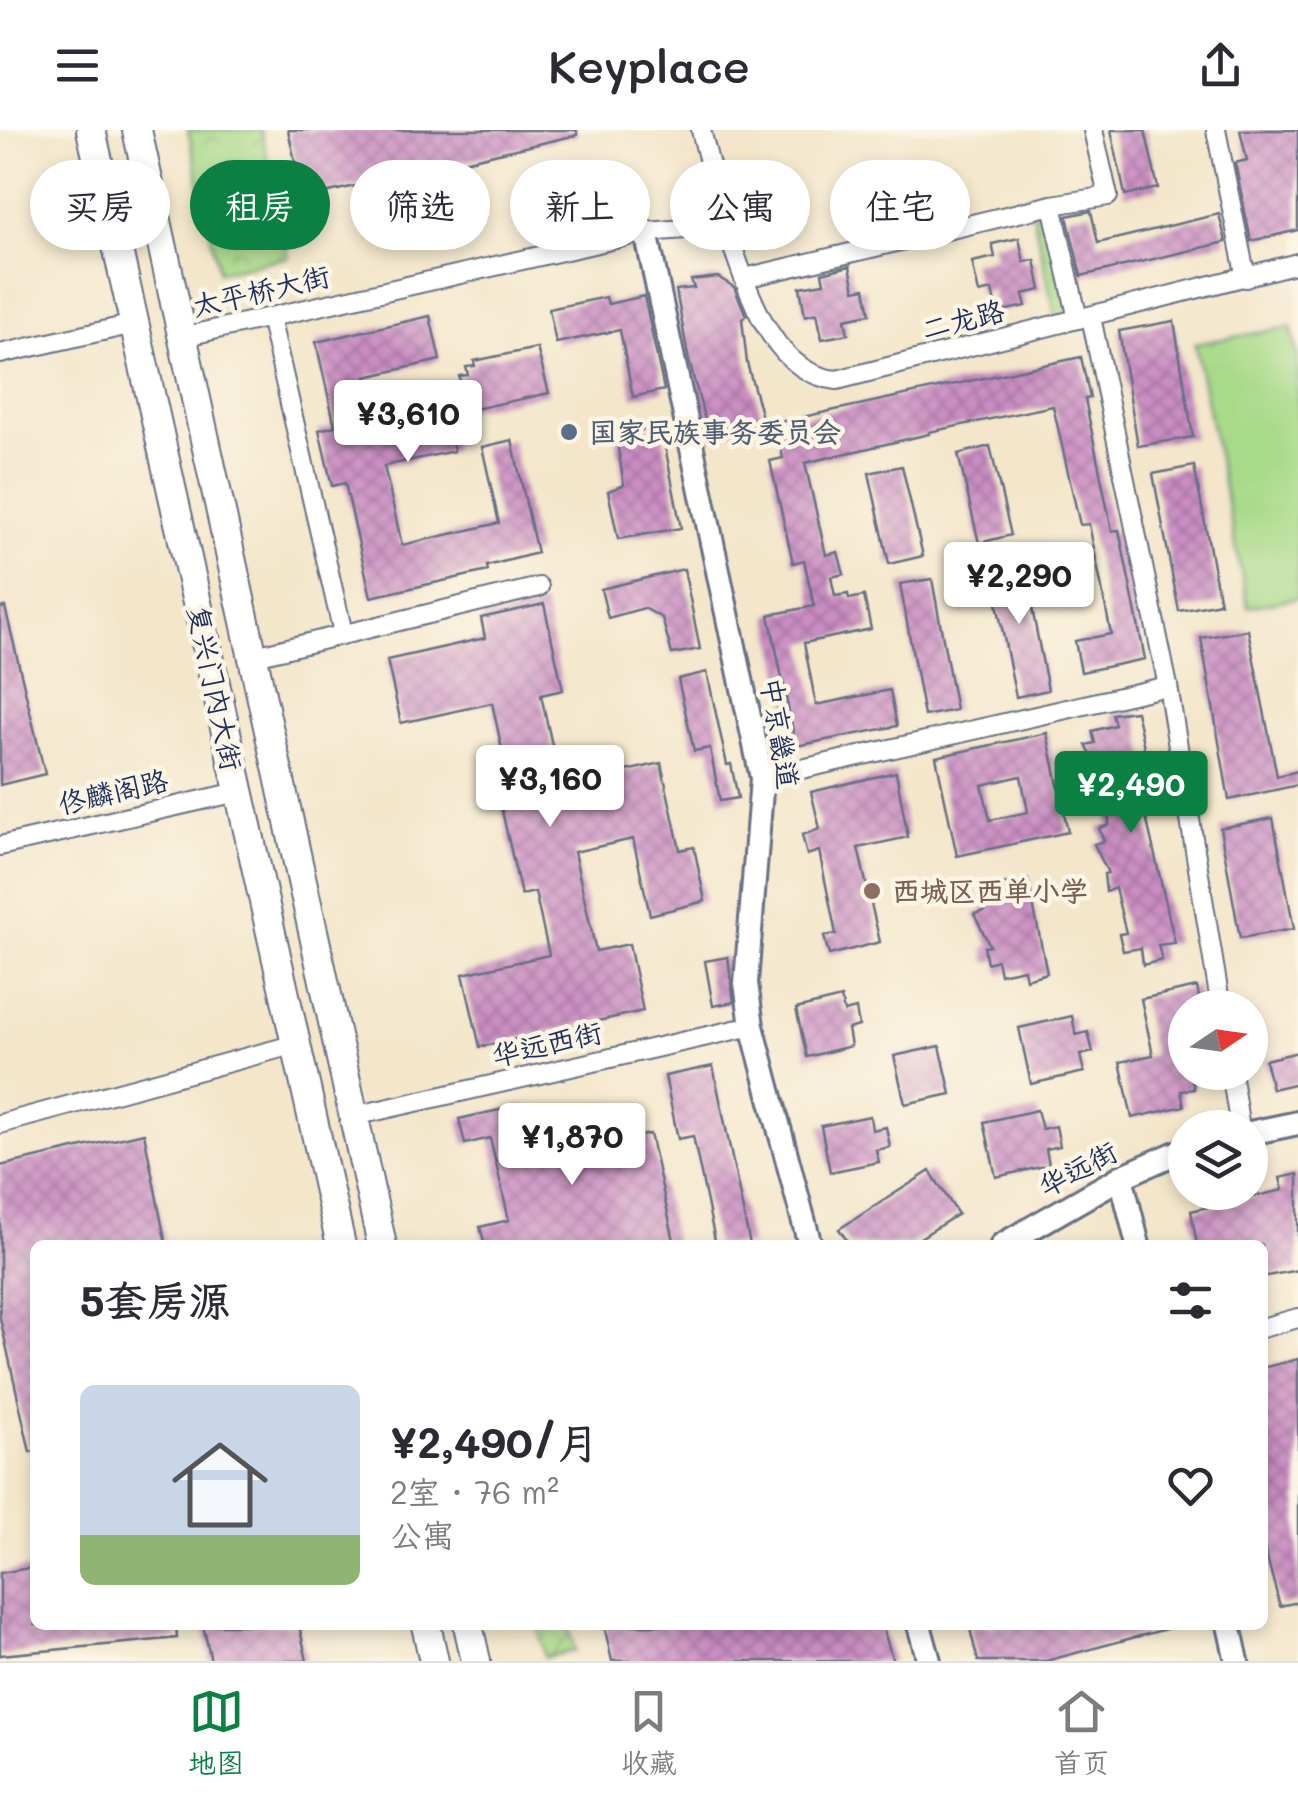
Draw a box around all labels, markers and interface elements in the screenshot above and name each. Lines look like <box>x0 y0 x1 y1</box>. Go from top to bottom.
text: Keyplace <box>548 36 750 94</box>
icon: menu <box>50 38 105 93</box>
icon: share <box>1193 38 1248 93</box>
chip: 买房 <box>30 160 170 250</box>
chip: 租房 <box>190 160 330 250</box>
chip: 筛选 <box>350 160 490 250</box>
chip: 新上 <box>510 160 650 250</box>
chip: 公寓 <box>670 160 810 250</box>
chip: 住宅 <box>830 160 970 250</box>
street label: 太平桥大街 <box>189 257 333 323</box>
street label: 二龙路 <box>918 291 1008 347</box>
pin: ¥3,610 <box>327 380 489 465</box>
text: ¥3,610 <box>356 391 460 433</box>
place label: 国家民族事务委员会 <box>589 413 841 449</box>
marker: 国家民族事务委员会 <box>558 421 580 443</box>
pin: ¥2,290 <box>938 542 1100 627</box>
text: ¥2,290 <box>966 553 1072 595</box>
street label: 复兴门内大街 <box>181 602 251 774</box>
street label: 中京畿道 <box>754 675 808 791</box>
pin: ¥3,160 <box>469 745 631 830</box>
pin: ¥2,490 <box>1050 751 1212 836</box>
text: ¥3,160 <box>498 756 602 798</box>
street label: 佟麟阁路 <box>54 761 171 821</box>
text: ¥2,490 <box>1077 762 1185 804</box>
place label: 西城区西单小学 <box>892 872 1088 908</box>
marker: 西城区西单小学 <box>861 880 883 902</box>
north arrow <box>1168 990 1268 1090</box>
map controls <box>1168 990 1268 1210</box>
street label: 华远西街 <box>488 1013 605 1073</box>
pin: ¥1,870 <box>491 1103 653 1188</box>
button: layers <box>1168 1110 1268 1210</box>
text: ¥1,870 <box>520 1114 624 1156</box>
street label: 华远街 <box>1032 1133 1123 1204</box>
text: 5套房源 <box>80 1272 231 1327</box>
icon: filters <box>1163 1273 1218 1328</box>
text: ¥2,490/月 <box>390 1414 599 1469</box>
icon: home <box>160 1425 280 1545</box>
icon: heart <box>1163 1458 1218 1513</box>
text: 2室 · 76 m² <box>390 1470 559 1512</box>
text: 公寓 <box>390 1513 454 1555</box>
tab: 地图 <box>188 1684 244 1781</box>
tab: 收藏 <box>621 1684 677 1781</box>
tab: 首页 <box>1054 1684 1110 1781</box>

